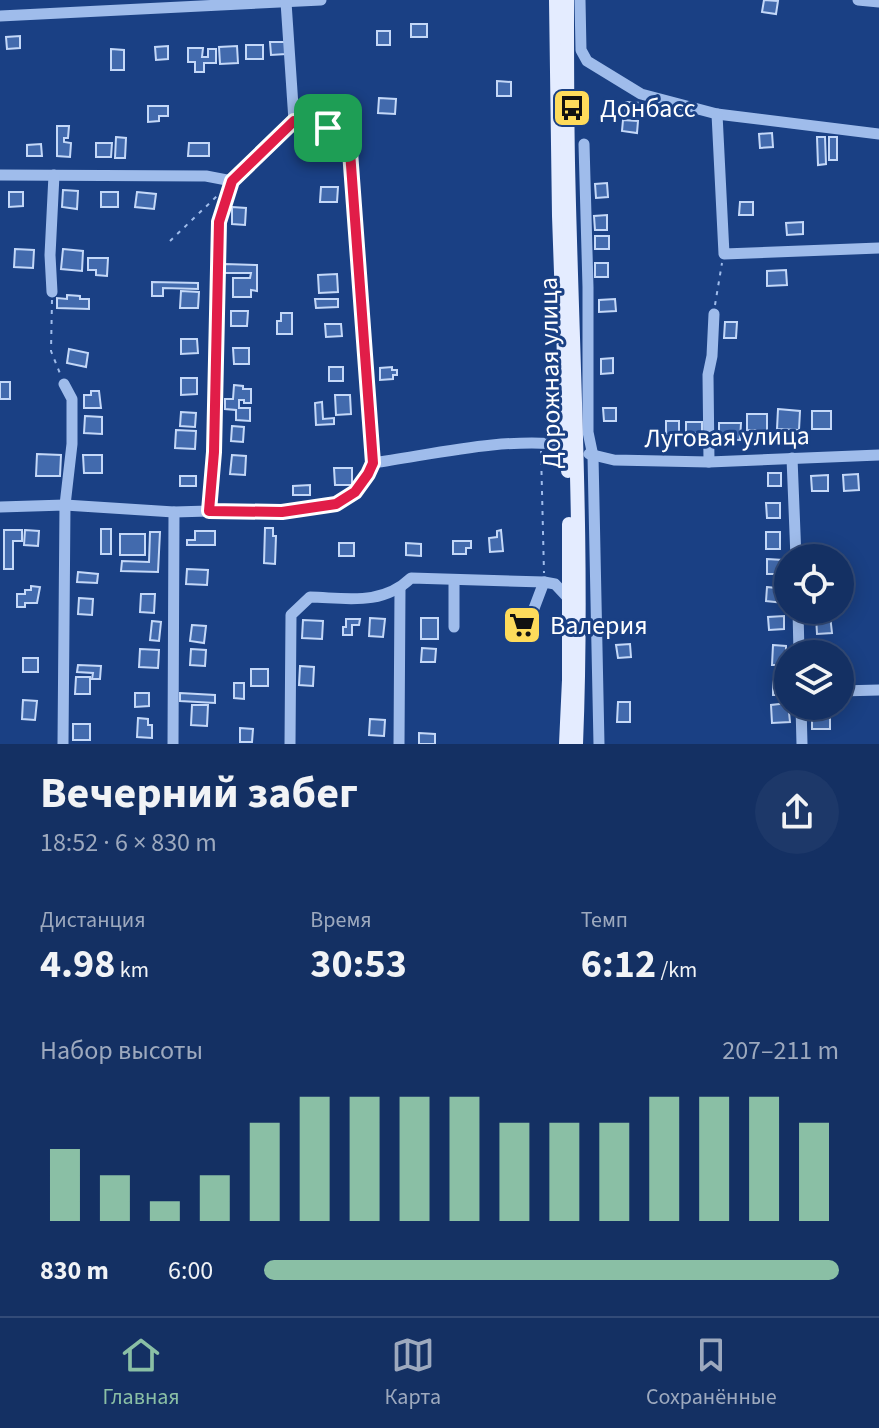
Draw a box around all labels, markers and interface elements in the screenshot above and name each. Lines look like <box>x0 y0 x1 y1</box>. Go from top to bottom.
bus stop icon: Донбасс <box>551 87 593 129</box>
place label: Донбасс <box>600 90 696 127</box>
pin <box>294 94 362 162</box>
icon: arrive <box>306 106 350 150</box>
street label: Дорожная улица <box>530 277 570 469</box>
street label: Луговая улица <box>644 417 810 457</box>
map controls <box>774 544 854 720</box>
button: locate <box>774 544 854 624</box>
supermarket icon: Валерия <box>501 604 543 646</box>
place label: Валерия <box>550 607 648 644</box>
button: layers <box>774 640 854 720</box>
text: Вечерний забег <box>40 762 358 825</box>
button: share <box>755 770 839 854</box>
text: 18:52 · 6 × 830 m <box>40 824 217 861</box>
text: Дистанция <box>40 904 146 936</box>
text: Время <box>310 904 372 936</box>
text: Темп <box>581 904 628 936</box>
text: 4.98 <box>40 936 115 993</box>
text: 30:53 <box>310 936 407 993</box>
text: 6:12 <box>581 936 656 993</box>
text: km <box>115 954 149 986</box>
text: /km <box>656 954 697 986</box>
text: Набор высоты <box>40 1032 203 1069</box>
text: 207–211 m <box>722 1032 839 1069</box>
text: 830 m <box>40 1252 109 1289</box>
text: 6:00 <box>168 1252 213 1289</box>
tab: Главная <box>102 1333 180 1413</box>
tab: Карта <box>385 1333 441 1413</box>
tab: Сохранённые <box>646 1333 777 1413</box>

